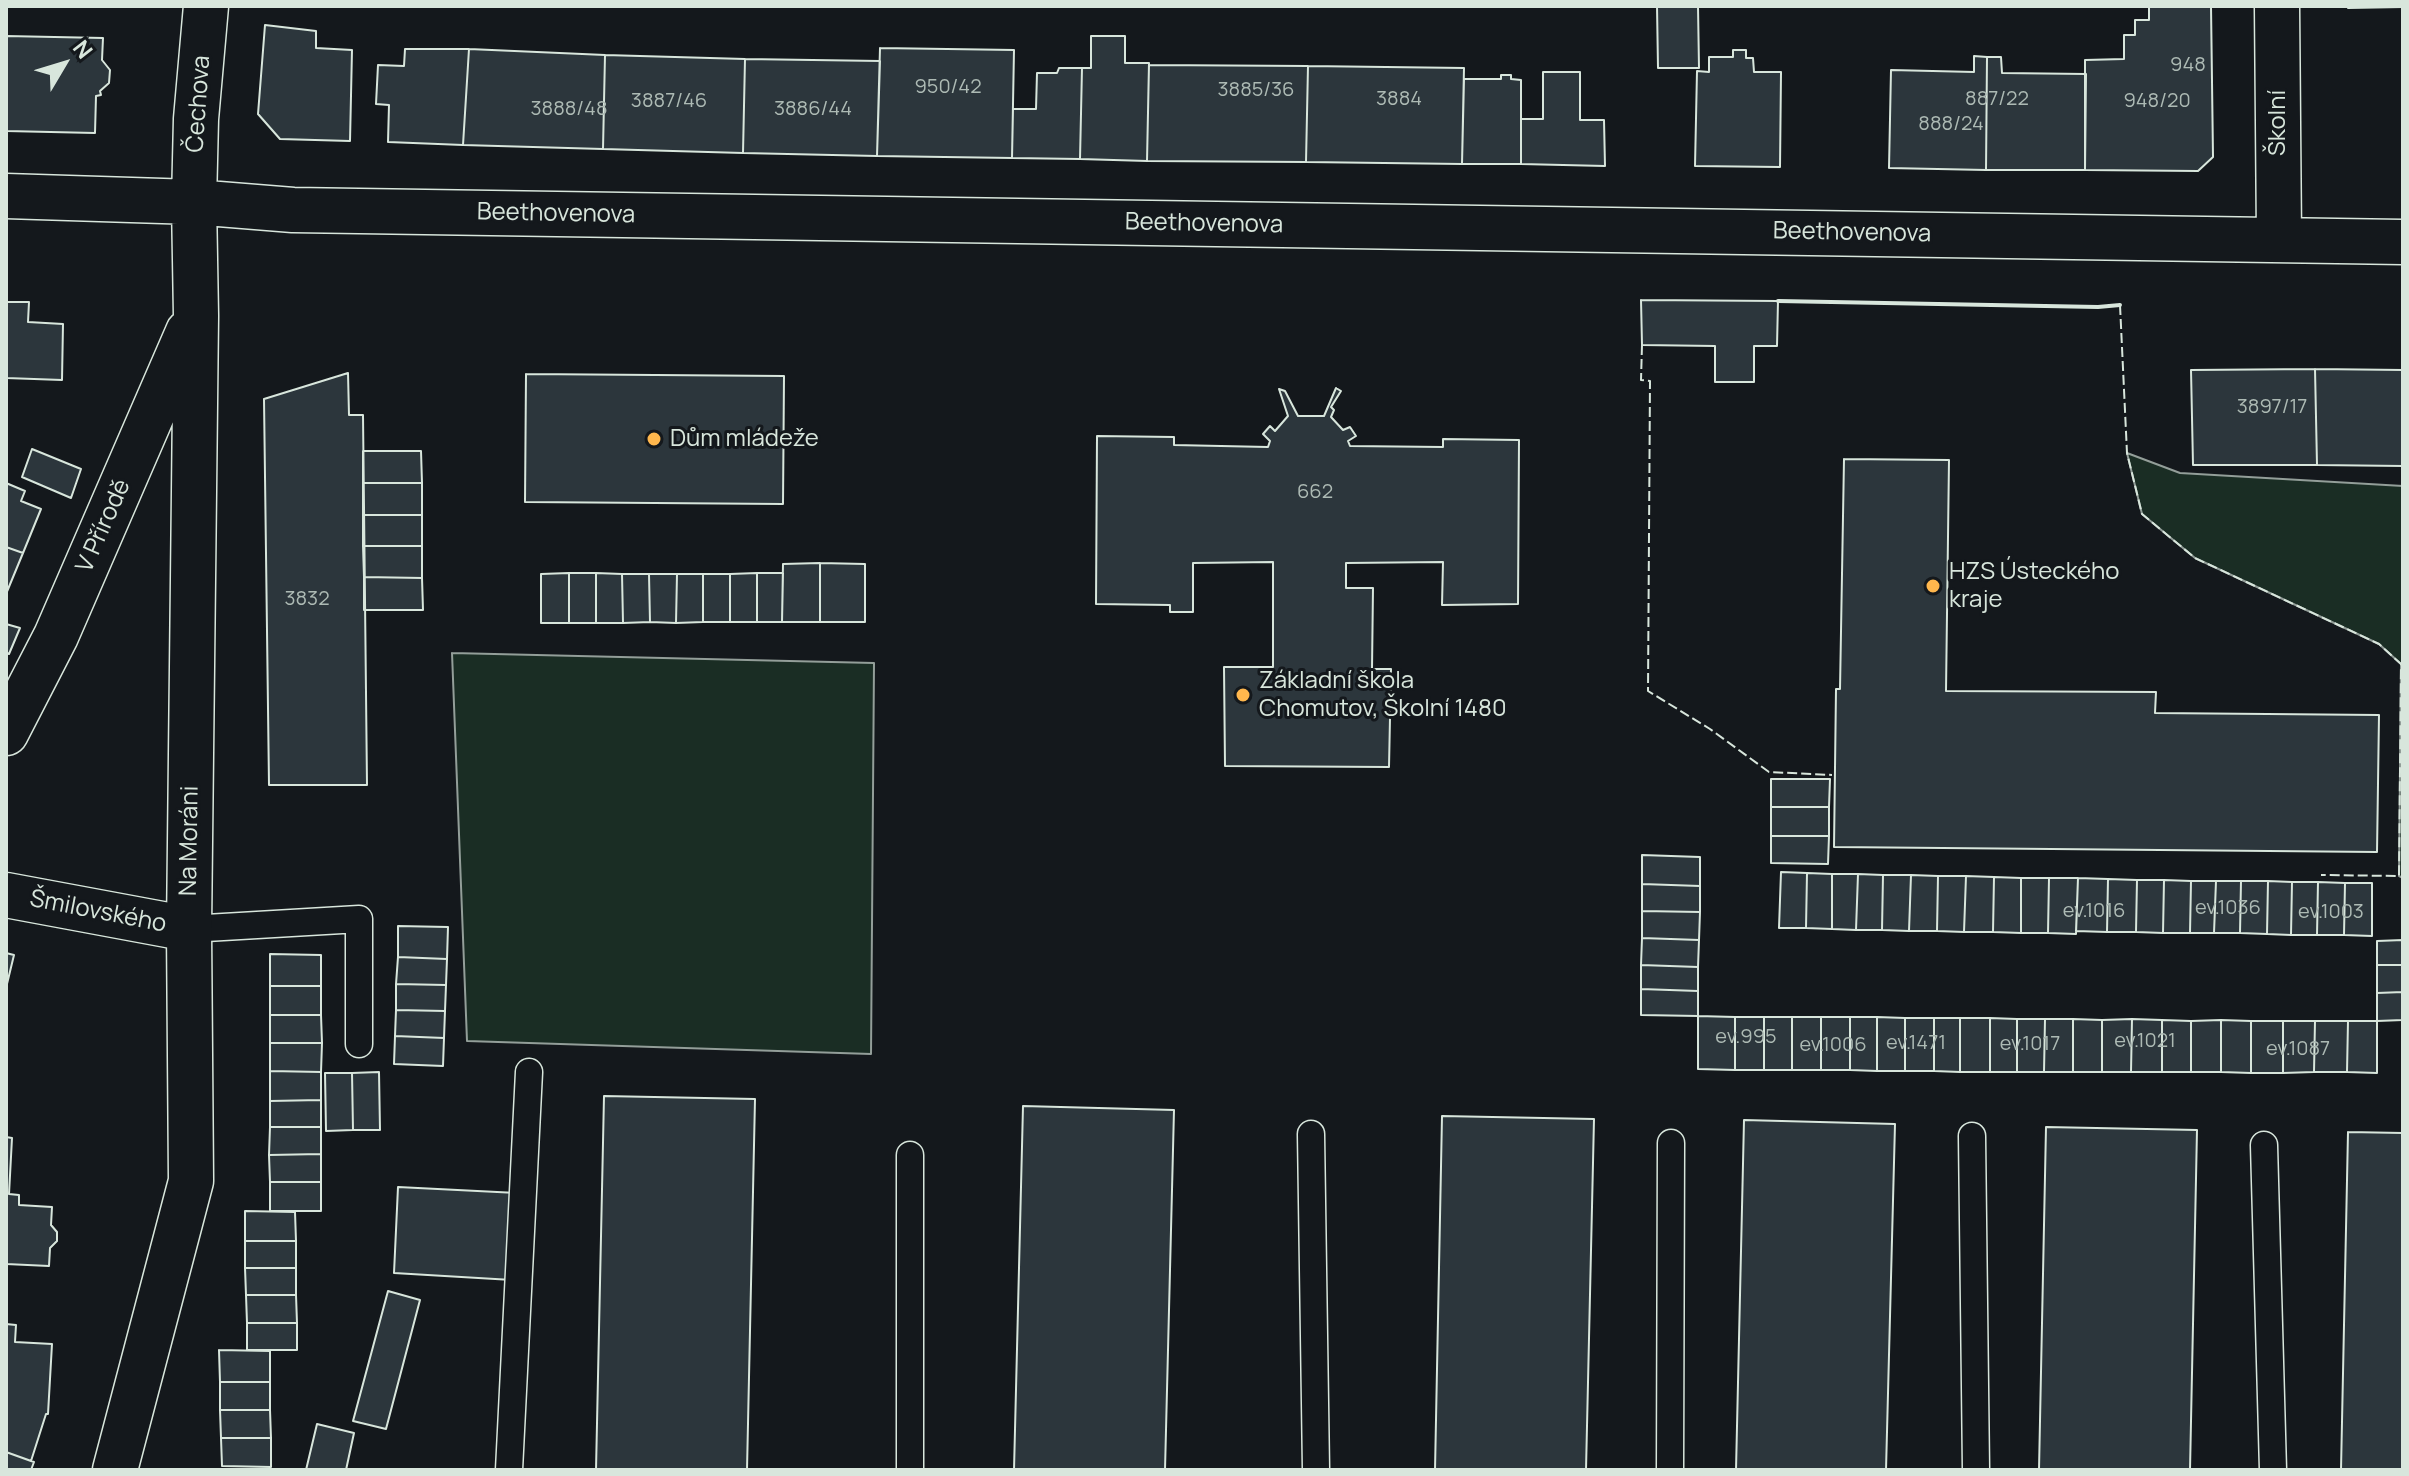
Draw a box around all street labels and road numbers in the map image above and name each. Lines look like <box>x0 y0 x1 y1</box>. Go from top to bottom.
street label: Čechova <box>181 54 217 154</box>
street label: Školní <box>2264 90 2292 156</box>
street label: Beethovenova <box>477 198 635 230</box>
street label: Beethovenova <box>1125 208 1283 240</box>
street label: Beethovenova <box>1773 217 1931 249</box>
street label: V Přírodě <box>71 475 137 577</box>
street label: Na Moráni <box>175 786 205 896</box>
street label: Šmilovského <box>27 885 169 939</box>

